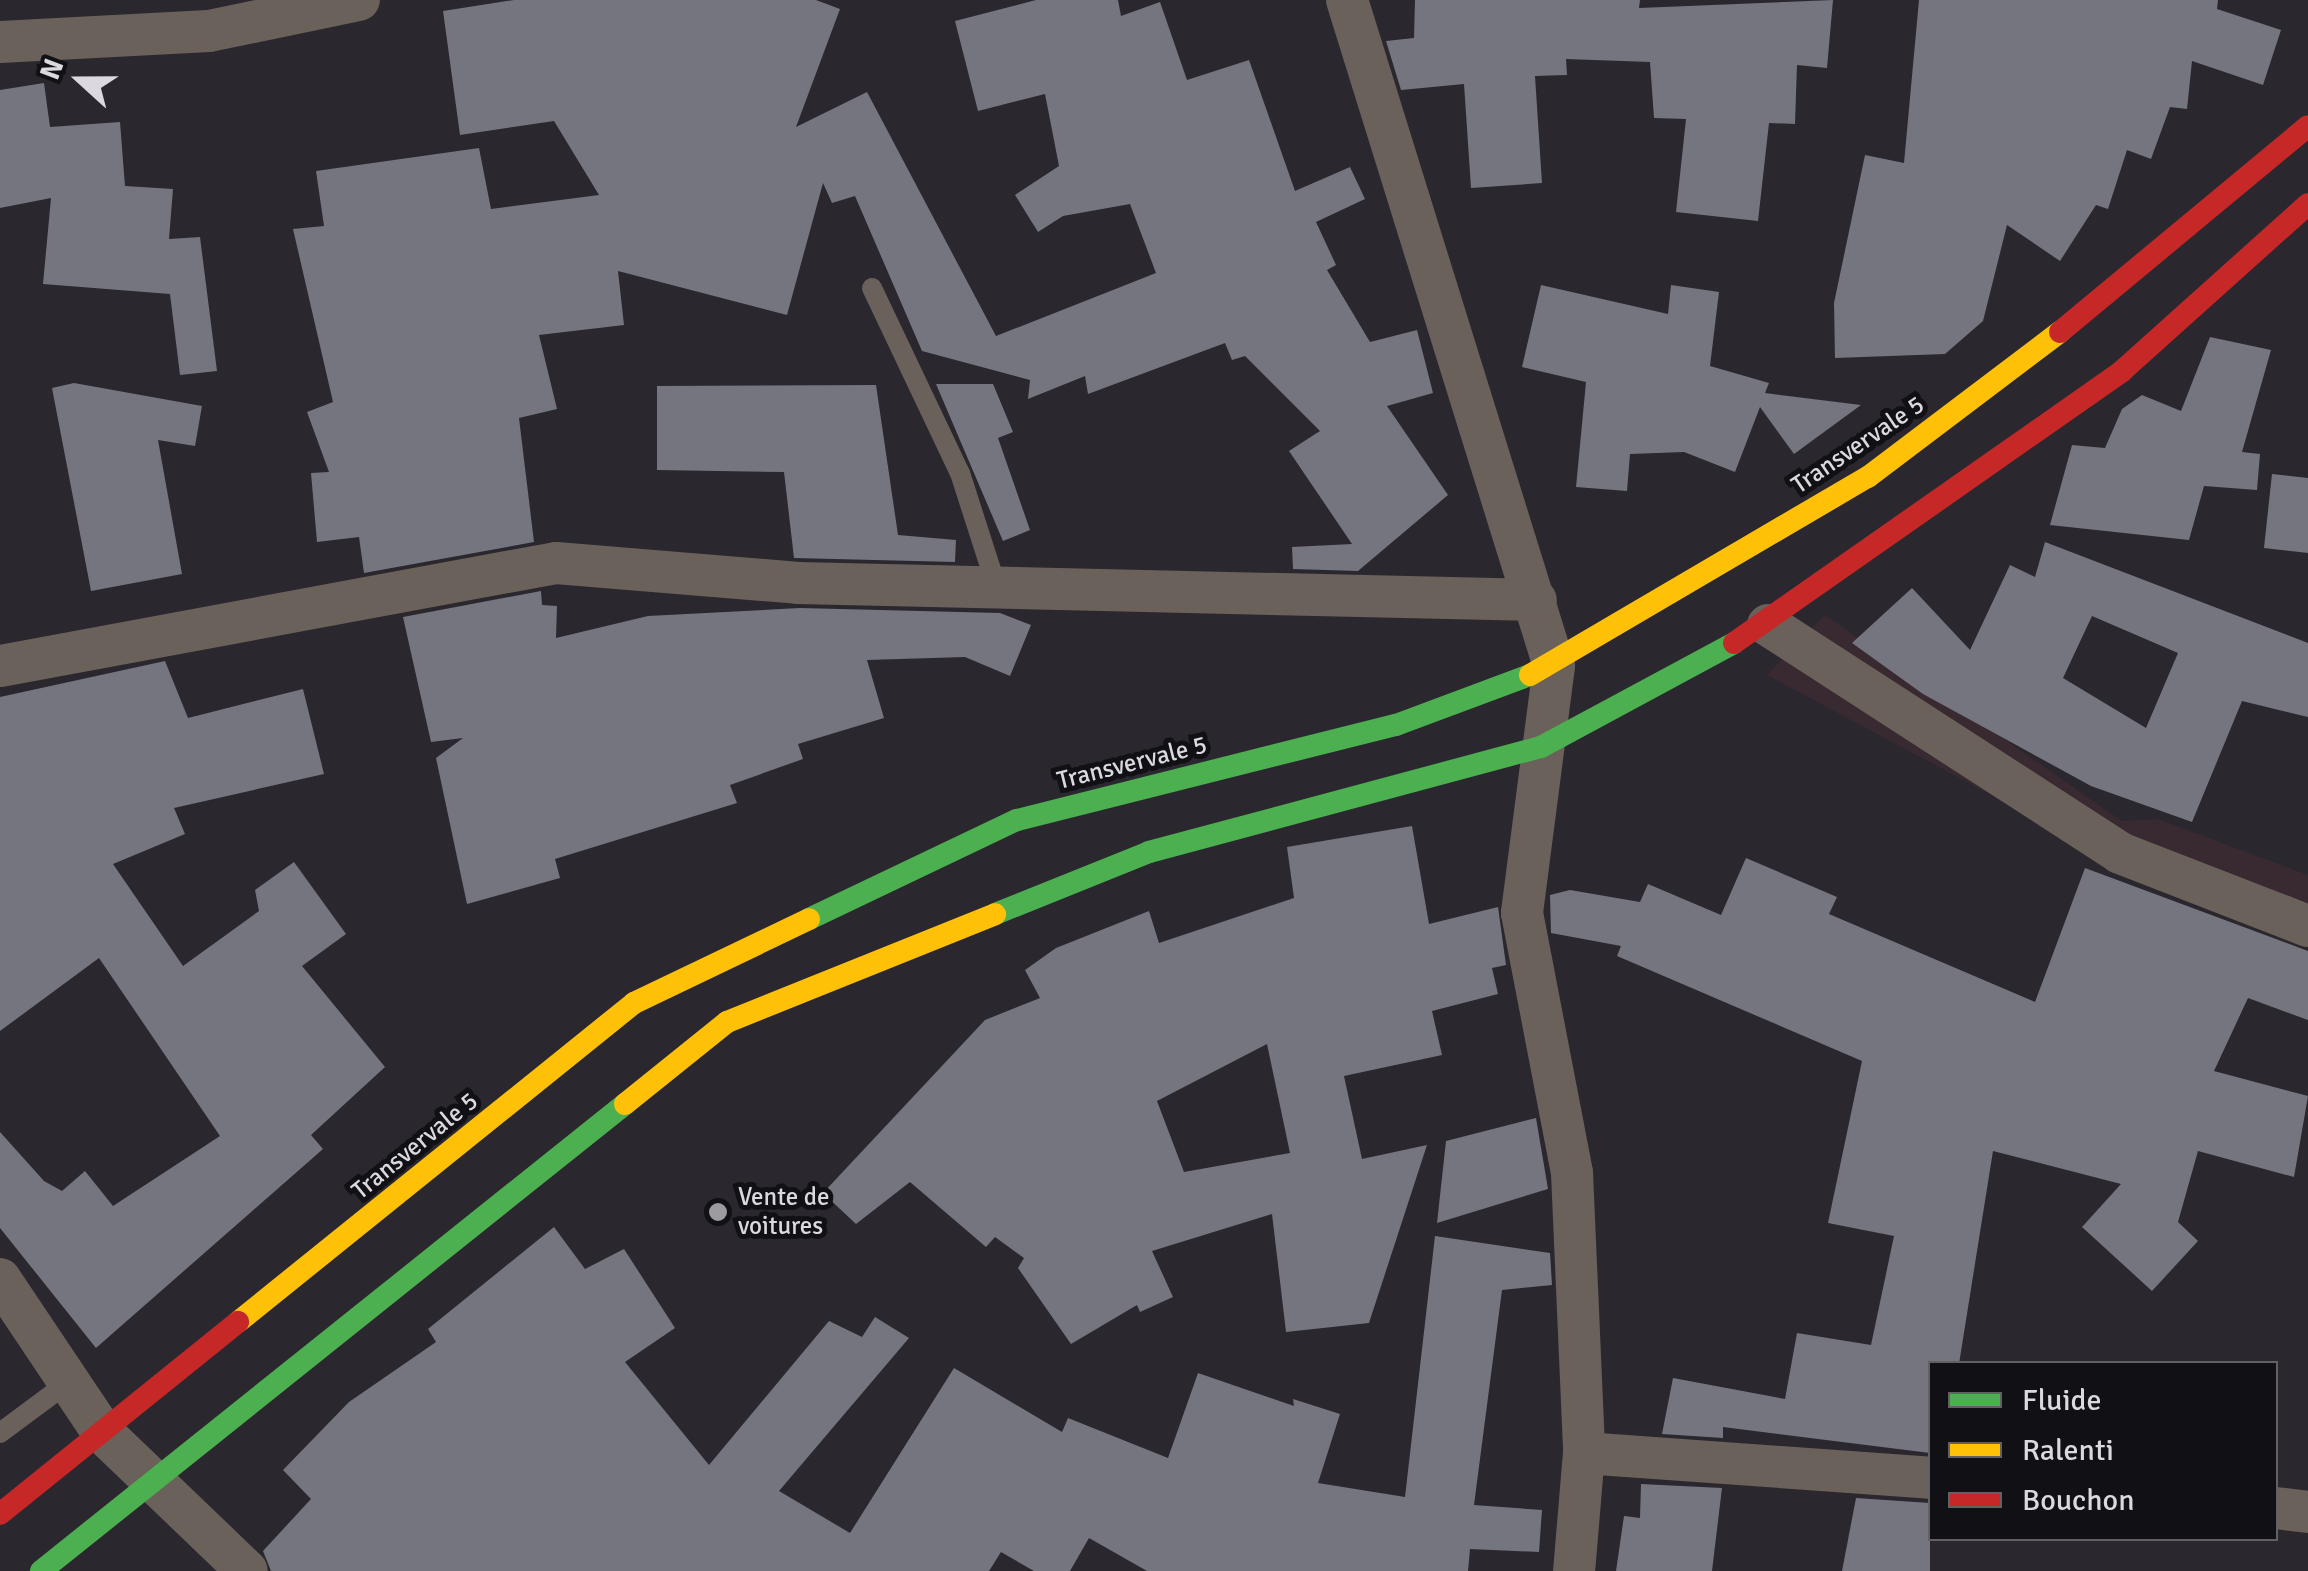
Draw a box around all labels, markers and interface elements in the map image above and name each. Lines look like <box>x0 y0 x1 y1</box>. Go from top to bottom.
north arrow <box>30 30 130 130</box>
text: N <box>33 54 71 84</box>
street label: Transvervale 5 <box>1786 390 1930 500</box>
street label: Transvervale 5 <box>1054 730 1210 796</box>
street label: Transvervale 5 <box>346 1086 484 1206</box>
place label: Vente de voitures <box>738 1183 830 1242</box>
marker: Vente de voitures <box>707 1201 729 1223</box>
legend <box>1928 1361 2278 1541</box>
text: Fluide <box>2022 1382 2101 1419</box>
text: Ralenti <box>2022 1432 2114 1469</box>
text: Bouchon <box>2022 1482 2135 1519</box>

